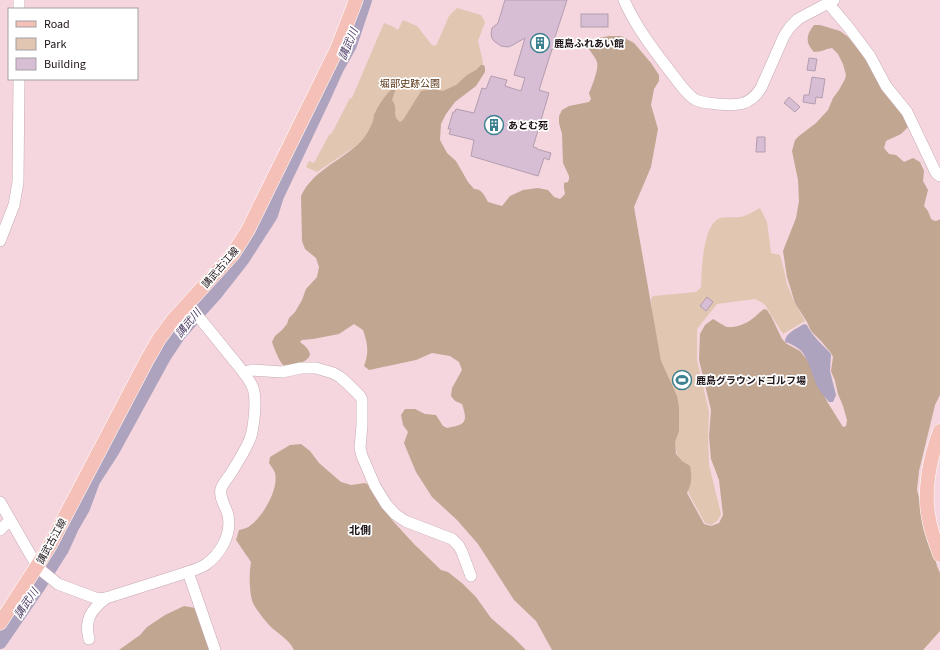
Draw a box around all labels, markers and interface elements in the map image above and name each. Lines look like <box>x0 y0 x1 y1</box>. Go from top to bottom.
legend <box>8 8 138 80</box>
text: Road <box>44 16 70 33</box>
water label: 講武川 <box>335 25 362 62</box>
building icon: 鹿島ふれあい館 <box>529 32 551 54</box>
text: Park <box>44 36 66 53</box>
place label: 鹿島ふれあい館 <box>554 37 624 51</box>
text: Building <box>44 56 86 73</box>
park label: 堀部史跡公園 <box>380 77 440 91</box>
building icon: あとむ苑 <box>483 114 505 136</box>
place label: あとむ苑 <box>508 119 548 133</box>
street label: 講武古江線 <box>199 244 242 291</box>
water label: 講武川 <box>172 305 205 341</box>
sports icon: 鹿島グラウンドゴルフ場 <box>671 369 693 391</box>
place label: 鹿島グラウンドゴルフ場 <box>696 374 806 388</box>
street label: 講武古江線 <box>34 516 70 567</box>
district label: 北側 <box>349 523 371 538</box>
water label: 講武川 <box>11 585 42 621</box>

